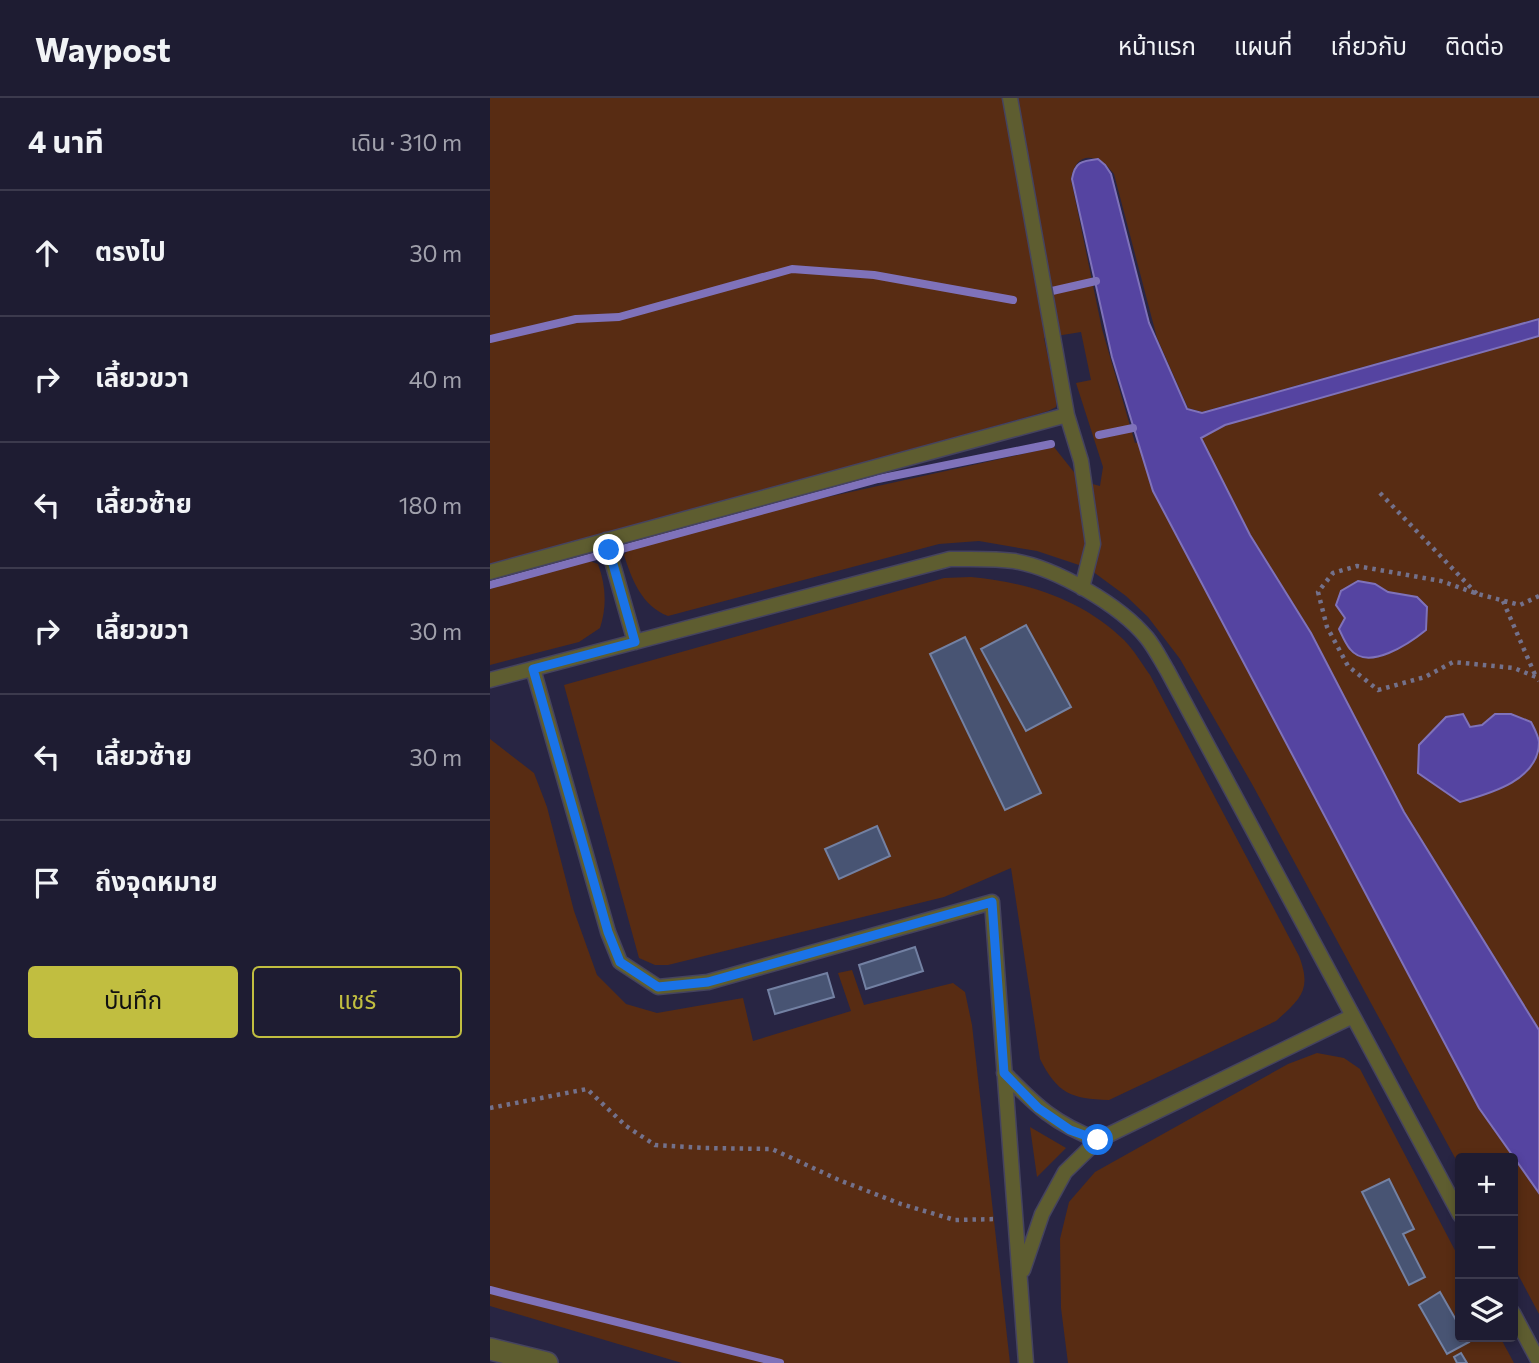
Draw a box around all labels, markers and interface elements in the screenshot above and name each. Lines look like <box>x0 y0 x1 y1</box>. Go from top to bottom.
text: Waypost <box>35 28 171 69</box>
text: หน้าแรก <box>1118 31 1196 60</box>
text: แผนที่ <box>1234 31 1292 60</box>
text: เกี่ยวกับ <box>1330 31 1407 60</box>
text: ติดต่อ <box>1445 31 1504 60</box>
text: 4 นาที <box>28 122 104 159</box>
text: เดิน · 310 m <box>351 128 462 156</box>
icon: ahead <box>28 234 66 272</box>
text: ตรงไป <box>95 235 166 266</box>
text: 30 m <box>409 239 462 267</box>
icon: right <box>28 360 66 398</box>
text: เลี้ยวขวา <box>95 361 189 392</box>
text: 40 m <box>409 365 462 393</box>
icon: left <box>28 486 66 524</box>
text: เลี้ยวซ้าย <box>95 487 192 518</box>
text: 180 m <box>399 491 462 519</box>
route end <box>593 534 624 565</box>
icon: right <box>28 612 66 650</box>
text: เลี้ยวขวา <box>95 613 189 644</box>
text: 30 m <box>409 617 462 645</box>
icon: left <box>28 738 66 776</box>
text: เลี้ยวซ้าย <box>95 739 192 770</box>
text: 30 m <box>409 743 462 771</box>
icon: arrive <box>28 864 66 902</box>
text: ถึงจุดหมาย <box>95 865 218 896</box>
button: บันทึก <box>28 966 238 1038</box>
button: แชร์ <box>252 966 462 1038</box>
route start <box>1082 1124 1113 1155</box>
map controls <box>1455 1153 1518 1342</box>
button: + <box>1455 1153 1518 1216</box>
button: − <box>1455 1216 1518 1279</box>
button: layers <box>1455 1279 1518 1342</box>

